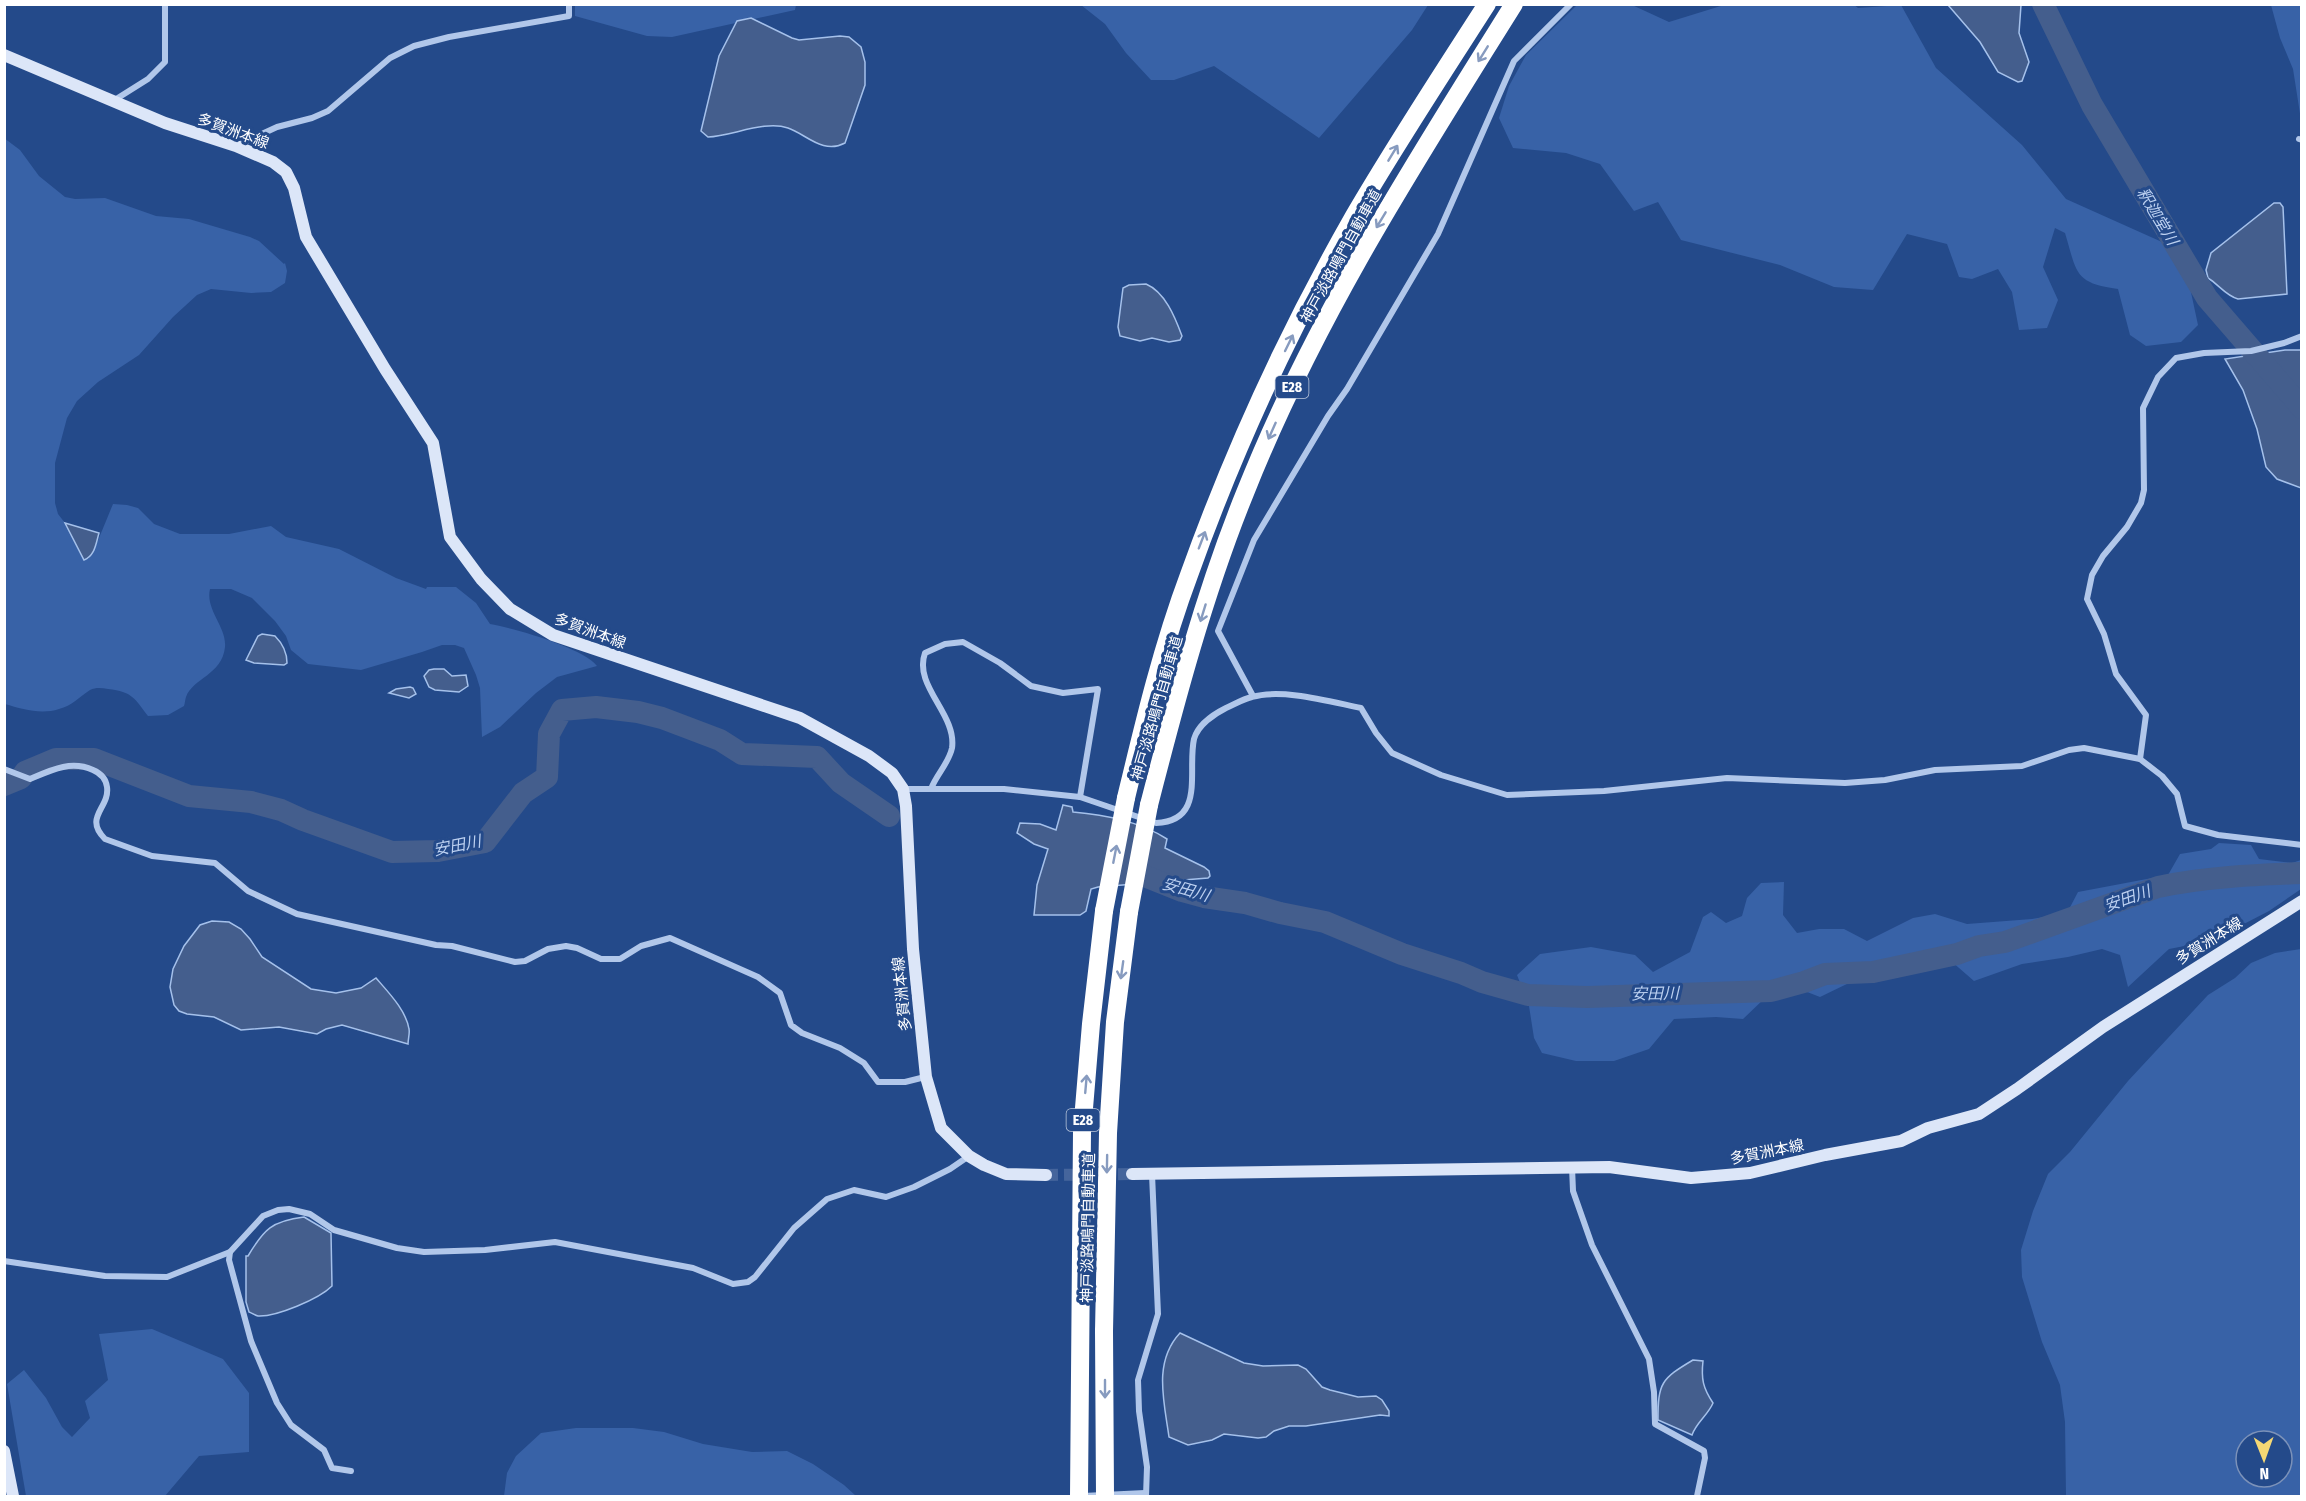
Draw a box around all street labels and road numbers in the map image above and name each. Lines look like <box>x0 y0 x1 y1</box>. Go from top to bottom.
street label: 多賀洲本線 <box>195 110 271 152</box>
street label: 神戸淡路鳴門自動車道 <box>1297 186 1385 326</box>
road number: E28 <box>1276 376 1308 398</box>
street label: 多賀洲本線 <box>552 610 628 652</box>
street label: 神戸淡路鳴門自動車道 <box>1128 633 1186 783</box>
street label: 多賀洲本線 <box>2172 913 2246 969</box>
street label: 多賀洲本線 <box>889 956 915 1032</box>
road number: E28 <box>1066 1109 1100 1131</box>
street label: 多賀洲本線 <box>1728 1136 1806 1168</box>
street label: 神戸淡路鳴門自動車道 <box>1078 1153 1098 1303</box>

